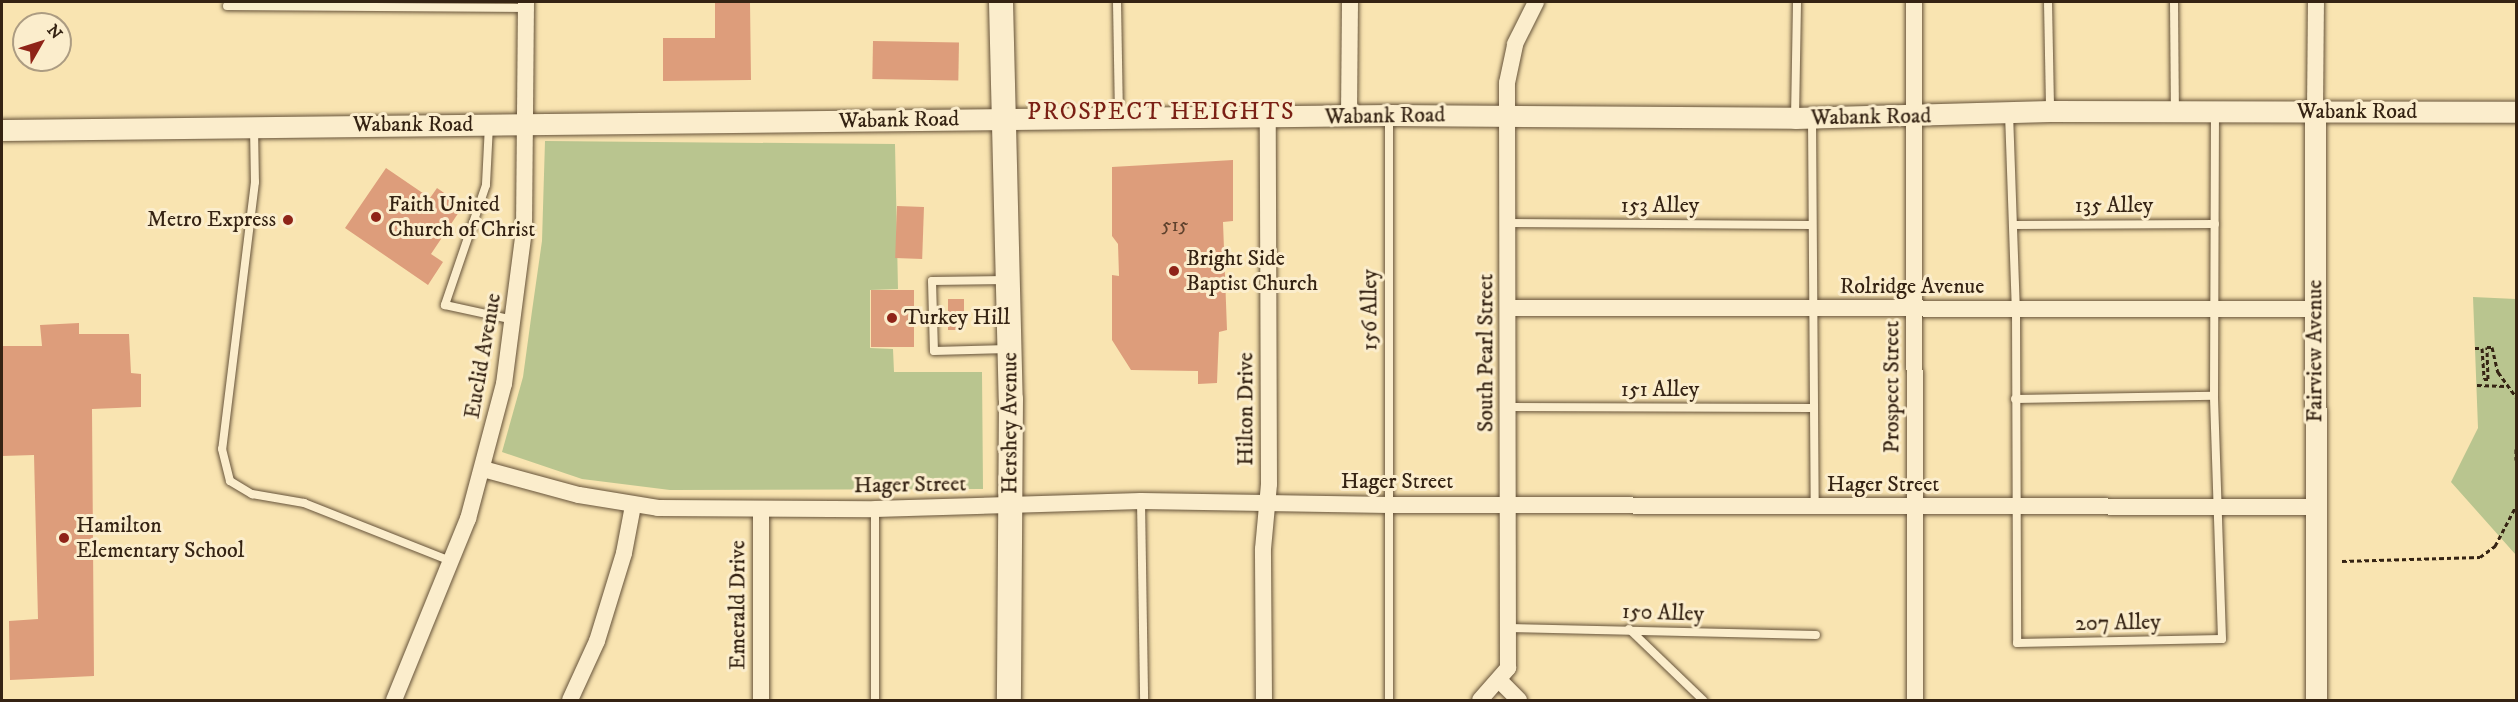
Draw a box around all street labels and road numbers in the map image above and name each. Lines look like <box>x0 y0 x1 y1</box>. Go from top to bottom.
street label: Wabank Road <box>2297 99 2417 125</box>
street label: Wabank Road <box>1325 102 1445 130</box>
street label: Wabank Road <box>1811 103 1931 131</box>
street label: Wabank Road <box>839 106 959 134</box>
street label: Wabank Road <box>353 112 473 138</box>
street label: 153 Alley <box>1621 193 1699 219</box>
street label: 135 Alley <box>2075 193 2153 219</box>
street label: 156 Alley <box>1357 269 1383 351</box>
street label: South Pearl Street <box>1473 274 1499 432</box>
street label: Rolridge Avenue <box>1840 274 1984 300</box>
street label: Fairview Avenue <box>2302 280 2328 422</box>
street label: Euclid Avenue <box>459 291 507 421</box>
street label: Prospect Street <box>1879 321 1905 453</box>
street label: Hershey Avenue <box>997 352 1023 494</box>
street label: Hilton Drive <box>1233 352 1259 466</box>
street label: 151 Alley <box>1621 377 1699 403</box>
street label: Hager Street <box>1341 469 1453 495</box>
street label: Hager Street <box>853 471 967 499</box>
street label: Hager Street <box>1827 472 1939 498</box>
street label: Emerald Drive <box>725 540 751 670</box>
street label: 150 Alley <box>1622 598 1704 628</box>
street label: 207 Alley <box>2075 609 2161 637</box>

